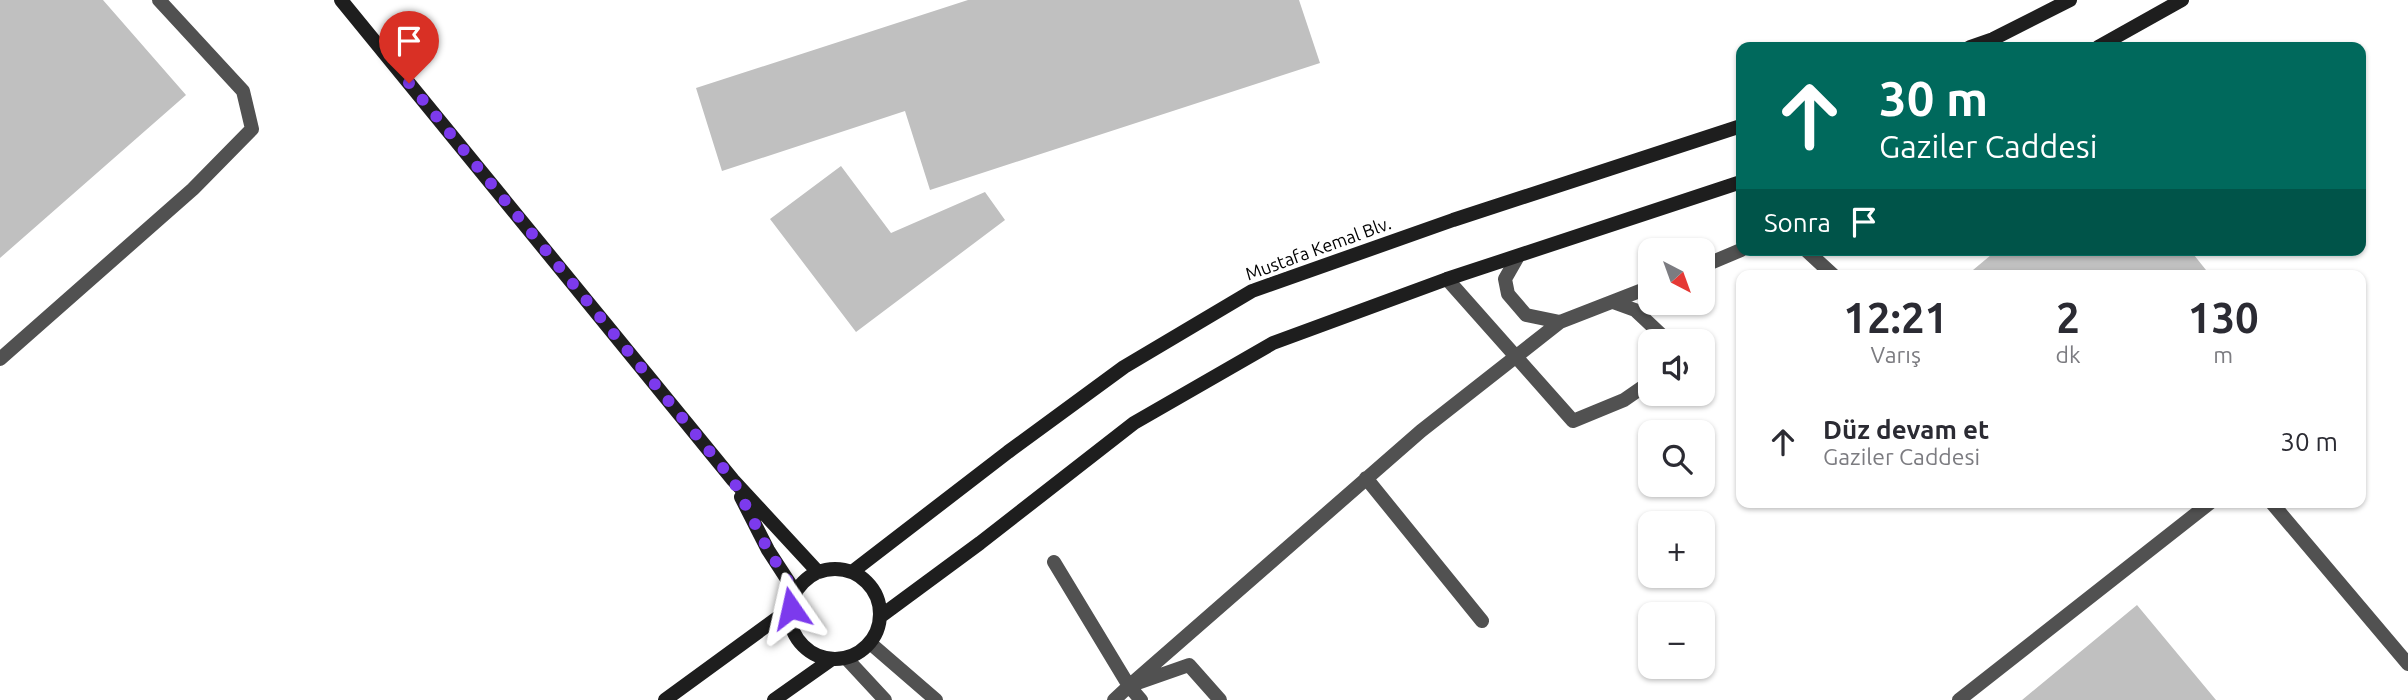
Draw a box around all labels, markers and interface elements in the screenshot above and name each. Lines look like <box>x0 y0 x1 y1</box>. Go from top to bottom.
pin <box>379 11 439 83</box>
icon: arrive <box>390 22 428 60</box>
icon: ahead <box>1764 70 1855 161</box>
text: 30 m <box>1879 70 1988 125</box>
text: Gaziler Caddesi <box>1879 128 2098 164</box>
icon: arrive <box>1845 203 1883 241</box>
text: Sonra <box>1764 208 1831 237</box>
street label: Mustafa Kemal Blv. <box>1243 212 1393 284</box>
north arrow <box>1638 238 1715 315</box>
map controls <box>1638 238 1715 679</box>
text: 12:21 <box>1843 294 1948 341</box>
text: 2 <box>2056 294 2080 341</box>
text: 130 <box>2188 294 2259 341</box>
button: sound <box>1638 329 1715 406</box>
text: Varış <box>1871 342 1921 367</box>
text: dk <box>2055 342 2081 367</box>
text: m <box>2213 342 2233 367</box>
text: Düz devam et <box>1823 415 1989 444</box>
button: search <box>1638 420 1715 497</box>
icon: ahead <box>1764 423 1802 461</box>
text: 30 m <box>2280 427 2338 456</box>
text: Gaziler Caddesi <box>1823 444 1980 469</box>
button: + <box>1638 511 1715 588</box>
position arrow <box>754 571 828 645</box>
button: − <box>1638 602 1715 679</box>

